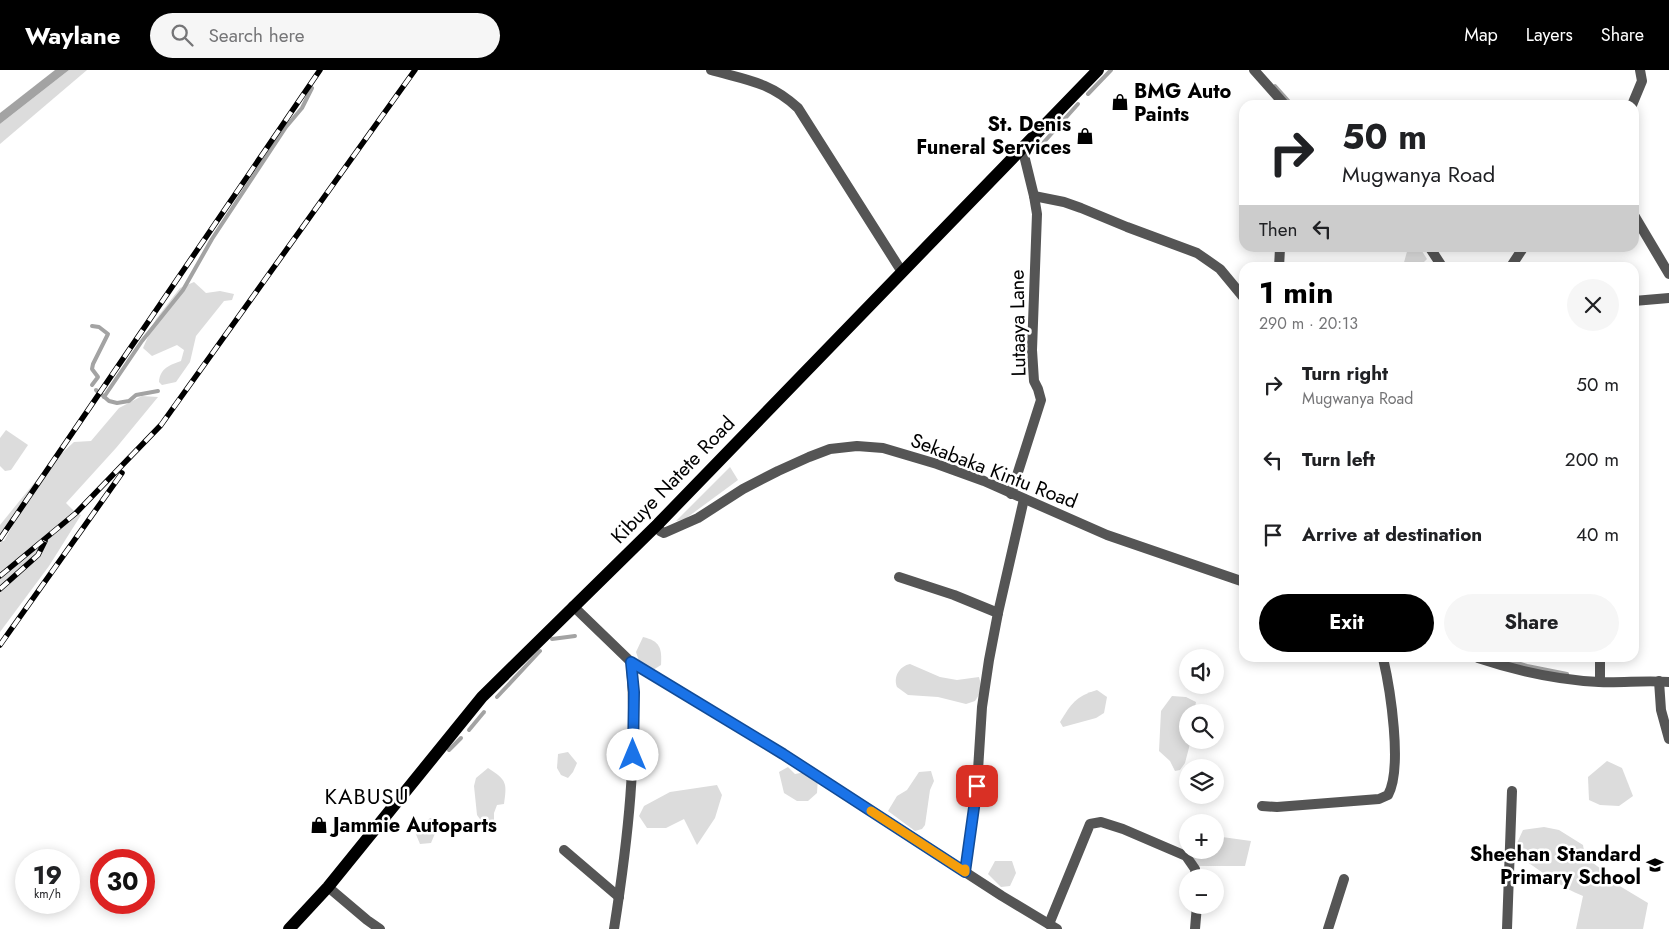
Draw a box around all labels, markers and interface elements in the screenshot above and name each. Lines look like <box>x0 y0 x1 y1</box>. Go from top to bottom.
search box <box>150 13 500 58</box>
text: Waylane <box>25 18 120 53</box>
icon: search <box>168 21 196 49</box>
text: Search here <box>208 22 305 49</box>
text: Map <box>1464 22 1498 48</box>
text: Layers <box>1526 22 1573 48</box>
text: Share <box>1601 22 1644 48</box>
place label: BMG Auto Paints <box>1134 77 1232 129</box>
shop icon: BMG Auto Paints <box>1110 92 1130 112</box>
place label: St. Denis Funeral Services <box>916 110 1071 162</box>
text: 50 m <box>1342 112 1427 162</box>
icon: right <box>1259 120 1324 185</box>
shop icon: St. Denis Funeral Services <box>1075 126 1095 146</box>
text: Mugwanya Road <box>1342 158 1495 190</box>
icon: left <box>1308 215 1336 243</box>
text: Then <box>1259 216 1298 243</box>
street label: Lutaaya Lane <box>1003 269 1033 377</box>
text: 1 min <box>1259 271 1333 314</box>
button: close <box>1567 279 1619 331</box>
text: 290 m · 20:13 <box>1259 312 1358 335</box>
text: Turn right <box>1302 360 1388 387</box>
icon: right <box>1259 371 1287 399</box>
text: 50 m <box>1576 371 1619 398</box>
text: Mugwanya Road <box>1302 387 1413 410</box>
street label: Kibuye Natete Road <box>604 410 742 550</box>
street label: Sekabaka Kintu Road <box>906 426 1082 516</box>
icon: left <box>1259 446 1287 474</box>
text: Turn left <box>1302 446 1375 473</box>
text: 200 m <box>1565 446 1619 473</box>
icon: arrive <box>1259 521 1287 549</box>
text: Arrive at destination <box>1302 521 1482 548</box>
text: 40 m <box>1576 521 1619 548</box>
button: Exit <box>1259 594 1434 652</box>
button: Share <box>1444 594 1619 652</box>
map controls <box>1179 649 1224 914</box>
button: sound <box>1179 649 1224 694</box>
button: search <box>1179 704 1224 749</box>
position arrow <box>606 728 658 780</box>
button: layers <box>1179 759 1224 804</box>
pin <box>956 765 998 807</box>
icon: arrive <box>963 772 991 800</box>
district label: KABUSU <box>325 780 409 812</box>
place label: Jammie Autoparts <box>329 811 497 840</box>
button: + <box>1179 814 1224 859</box>
shop icon: Jammie Autoparts <box>309 815 329 835</box>
place label: Sheehan Standard Primary School <box>1470 840 1641 892</box>
speed limit sign: 30 <box>90 849 155 914</box>
school or university icon: Sheehan Standard Primary School <box>1645 855 1665 875</box>
text: 19 <box>33 857 62 893</box>
button: − <box>1179 869 1224 914</box>
text: km/h <box>34 885 61 903</box>

